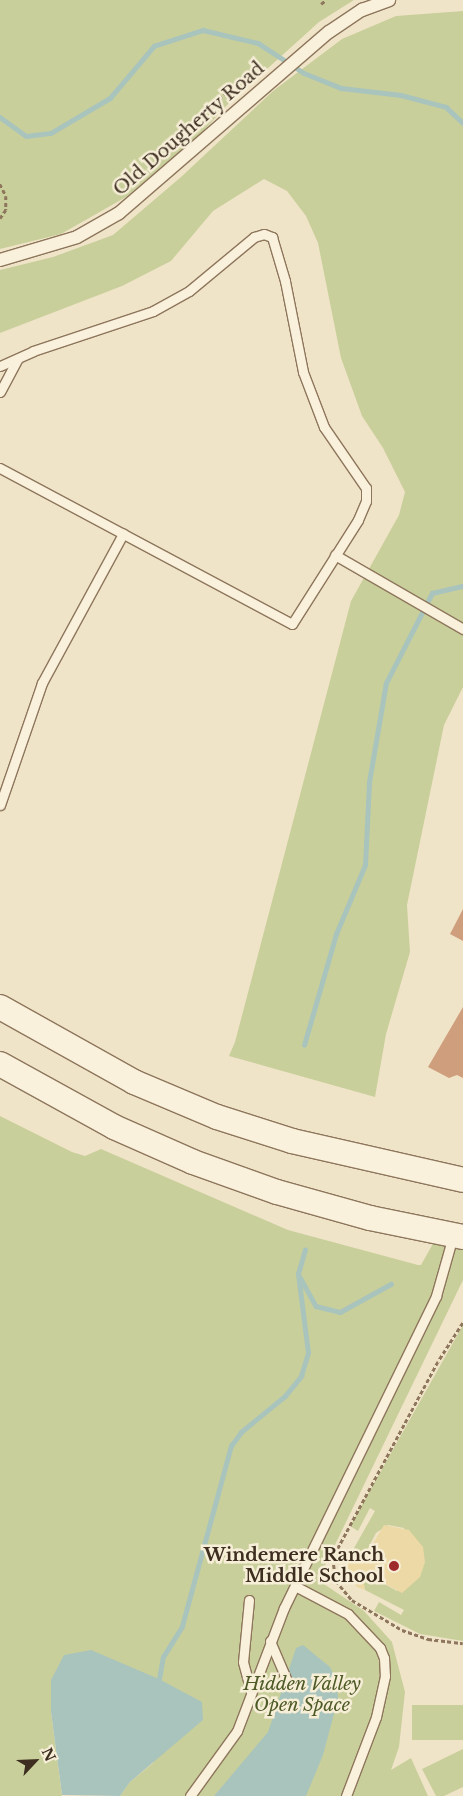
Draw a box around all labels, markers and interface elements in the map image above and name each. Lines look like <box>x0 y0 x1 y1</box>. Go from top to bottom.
street label: Old Dougherty Road <box>109 57 269 201</box>
place label: Windemere Ranch Middle School <box>204 1545 384 1588</box>
marker: Windemere Ranch Middle School <box>388 1560 400 1572</box>
park label: Hidden Valley Open Space <box>243 1674 361 1716</box>
north arrow <box>10 1736 60 1786</box>
text: N <box>38 1745 60 1764</box>

